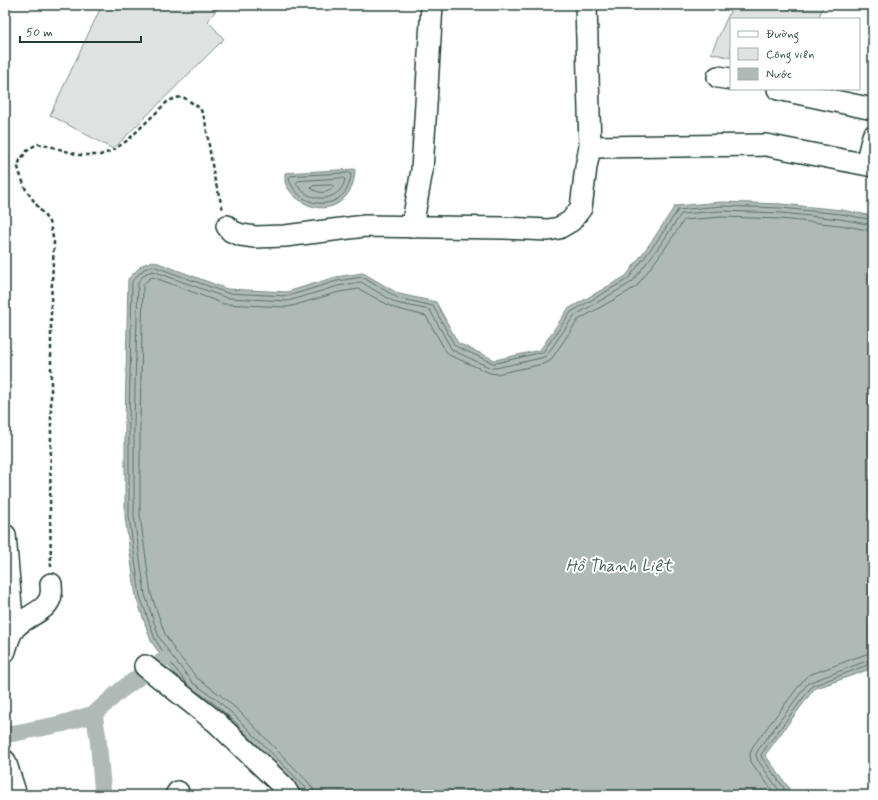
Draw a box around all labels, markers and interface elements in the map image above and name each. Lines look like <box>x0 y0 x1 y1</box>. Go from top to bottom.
scale bar <box>20 18 141 44</box>
legend <box>730 18 860 90</box>
text: 50 m <box>26 25 53 41</box>
text: Đường <box>766 27 799 44</box>
text: Công viên <box>766 47 814 64</box>
text: Nước <box>766 67 792 83</box>
water label: Hồ Thanh Liệt <box>566 555 673 577</box>

